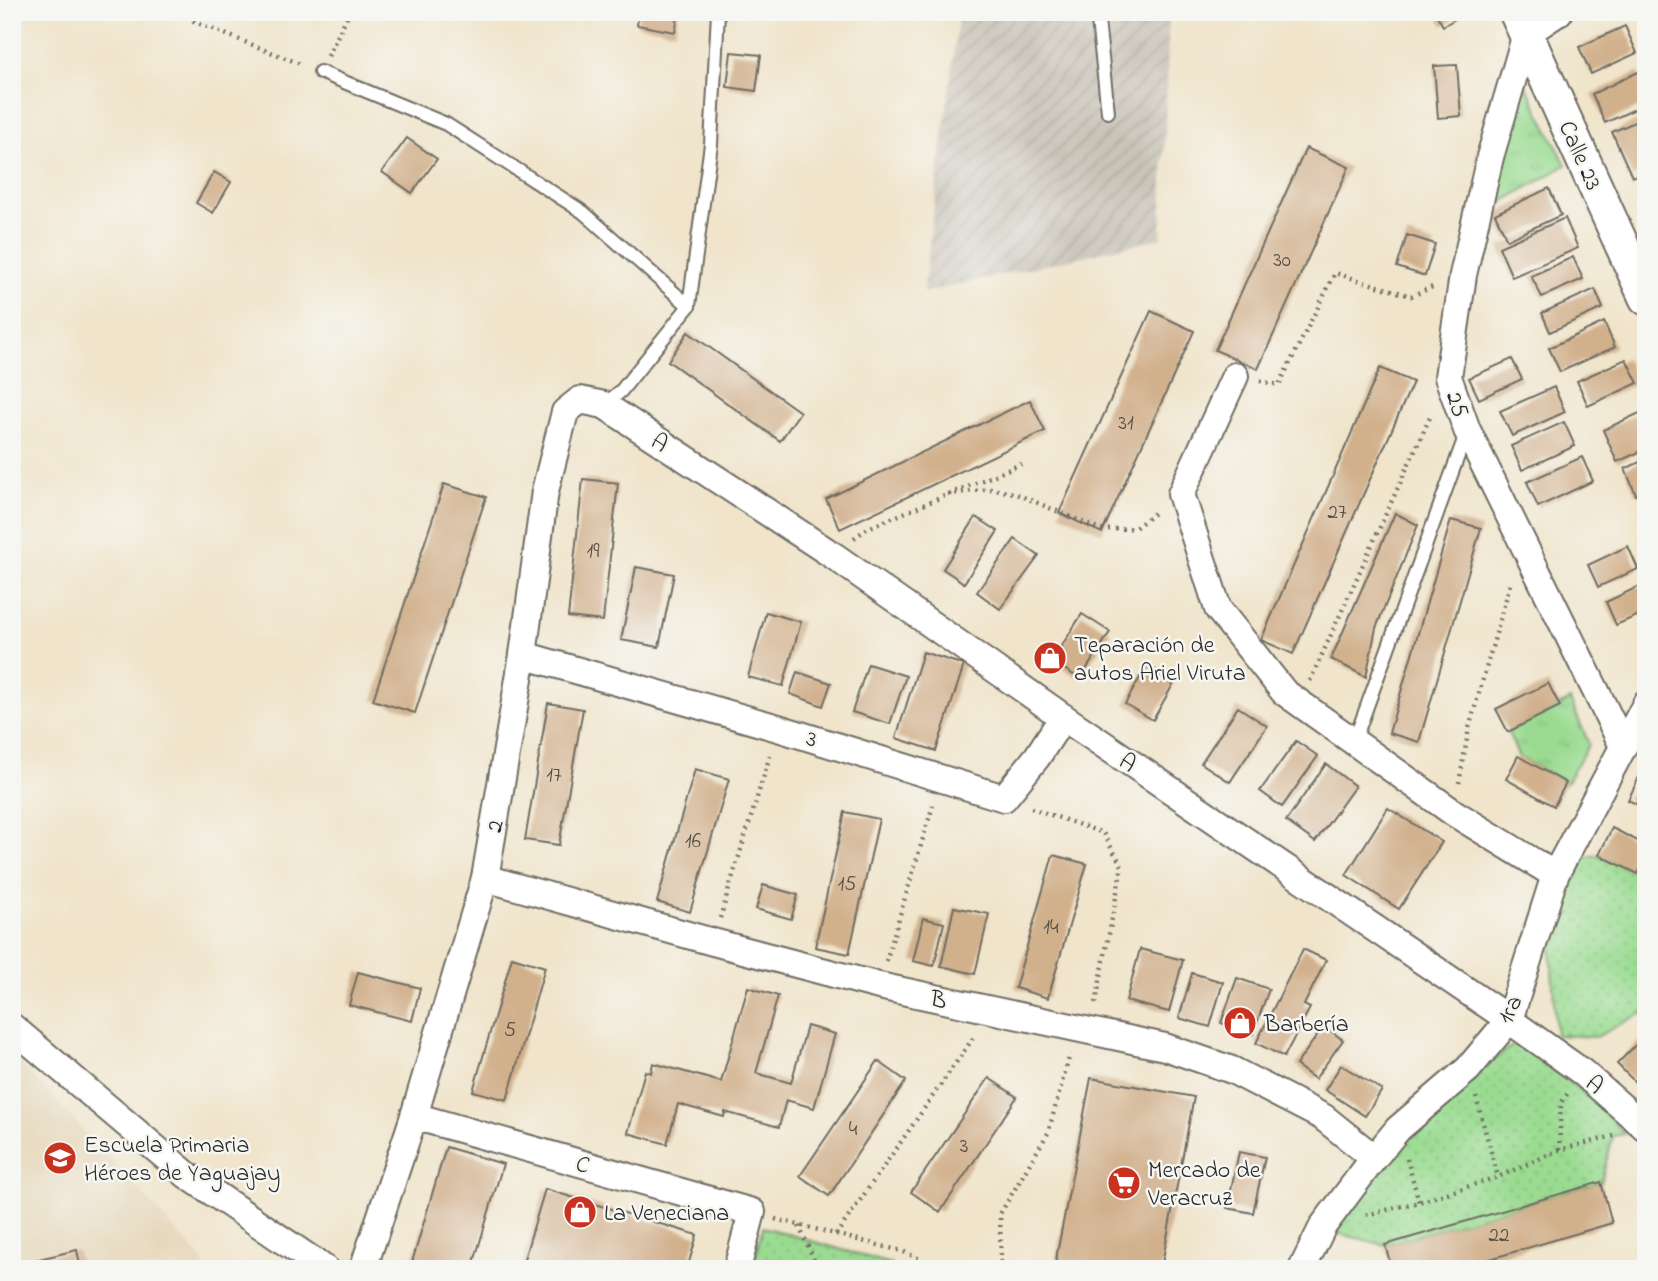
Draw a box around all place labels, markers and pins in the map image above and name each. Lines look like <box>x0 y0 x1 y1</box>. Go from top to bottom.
place label: Teparación de autos Ariel Viruta <box>1074 629 1246 692</box>
shop icon: Teparación de autos Ariel Viruta <box>1031 639 1069 677</box>
shop icon: Barbería <box>1221 1004 1259 1042</box>
place label: Barbería <box>1263 1008 1349 1043</box>
place label: Escuela Primaria Héroes de Yaguajay <box>84 1129 280 1193</box>
school or university icon: Escuela Primaria Héroes de Yaguajay <box>41 1139 79 1177</box>
place label: Mercado de Veracruz <box>1147 1154 1261 1217</box>
supermarket icon: Mercado de Veracruz <box>1105 1164 1143 1202</box>
shop icon: La Veneciana <box>561 1193 599 1231</box>
place label: La Veneciana <box>604 1197 729 1232</box>

